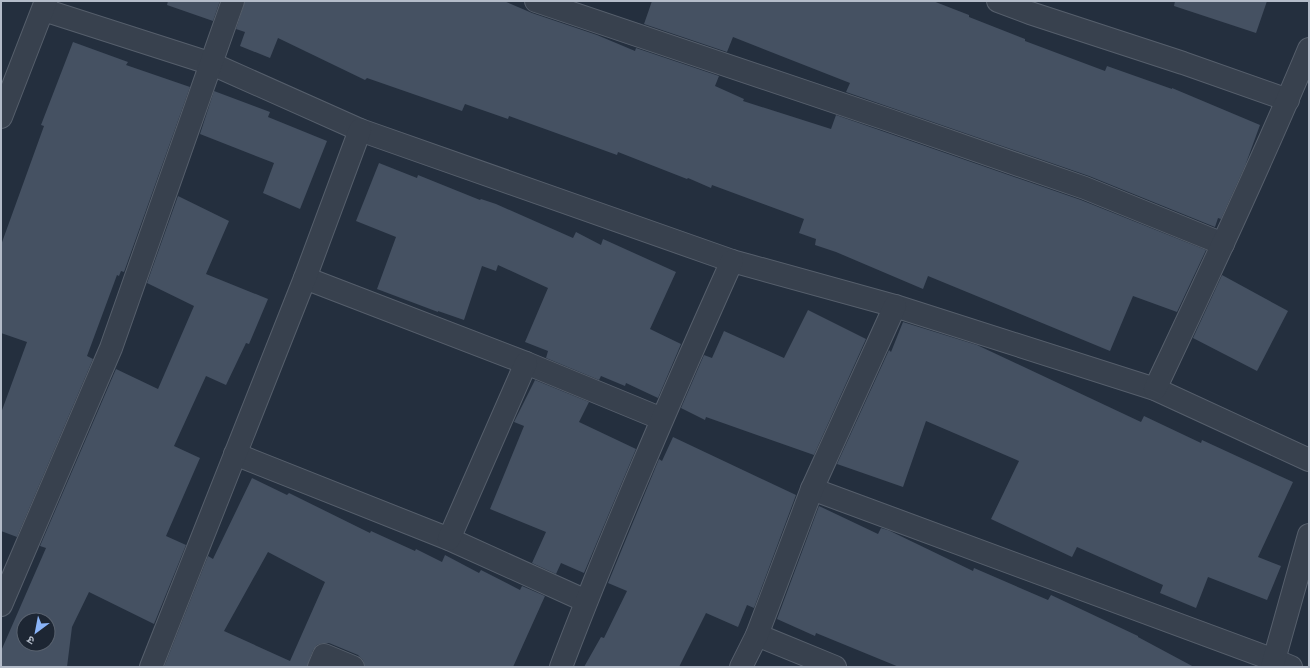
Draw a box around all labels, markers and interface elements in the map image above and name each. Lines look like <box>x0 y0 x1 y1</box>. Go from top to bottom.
north arrow <box>16 612 56 652</box>
text: उ <box>23 632 38 649</box>

